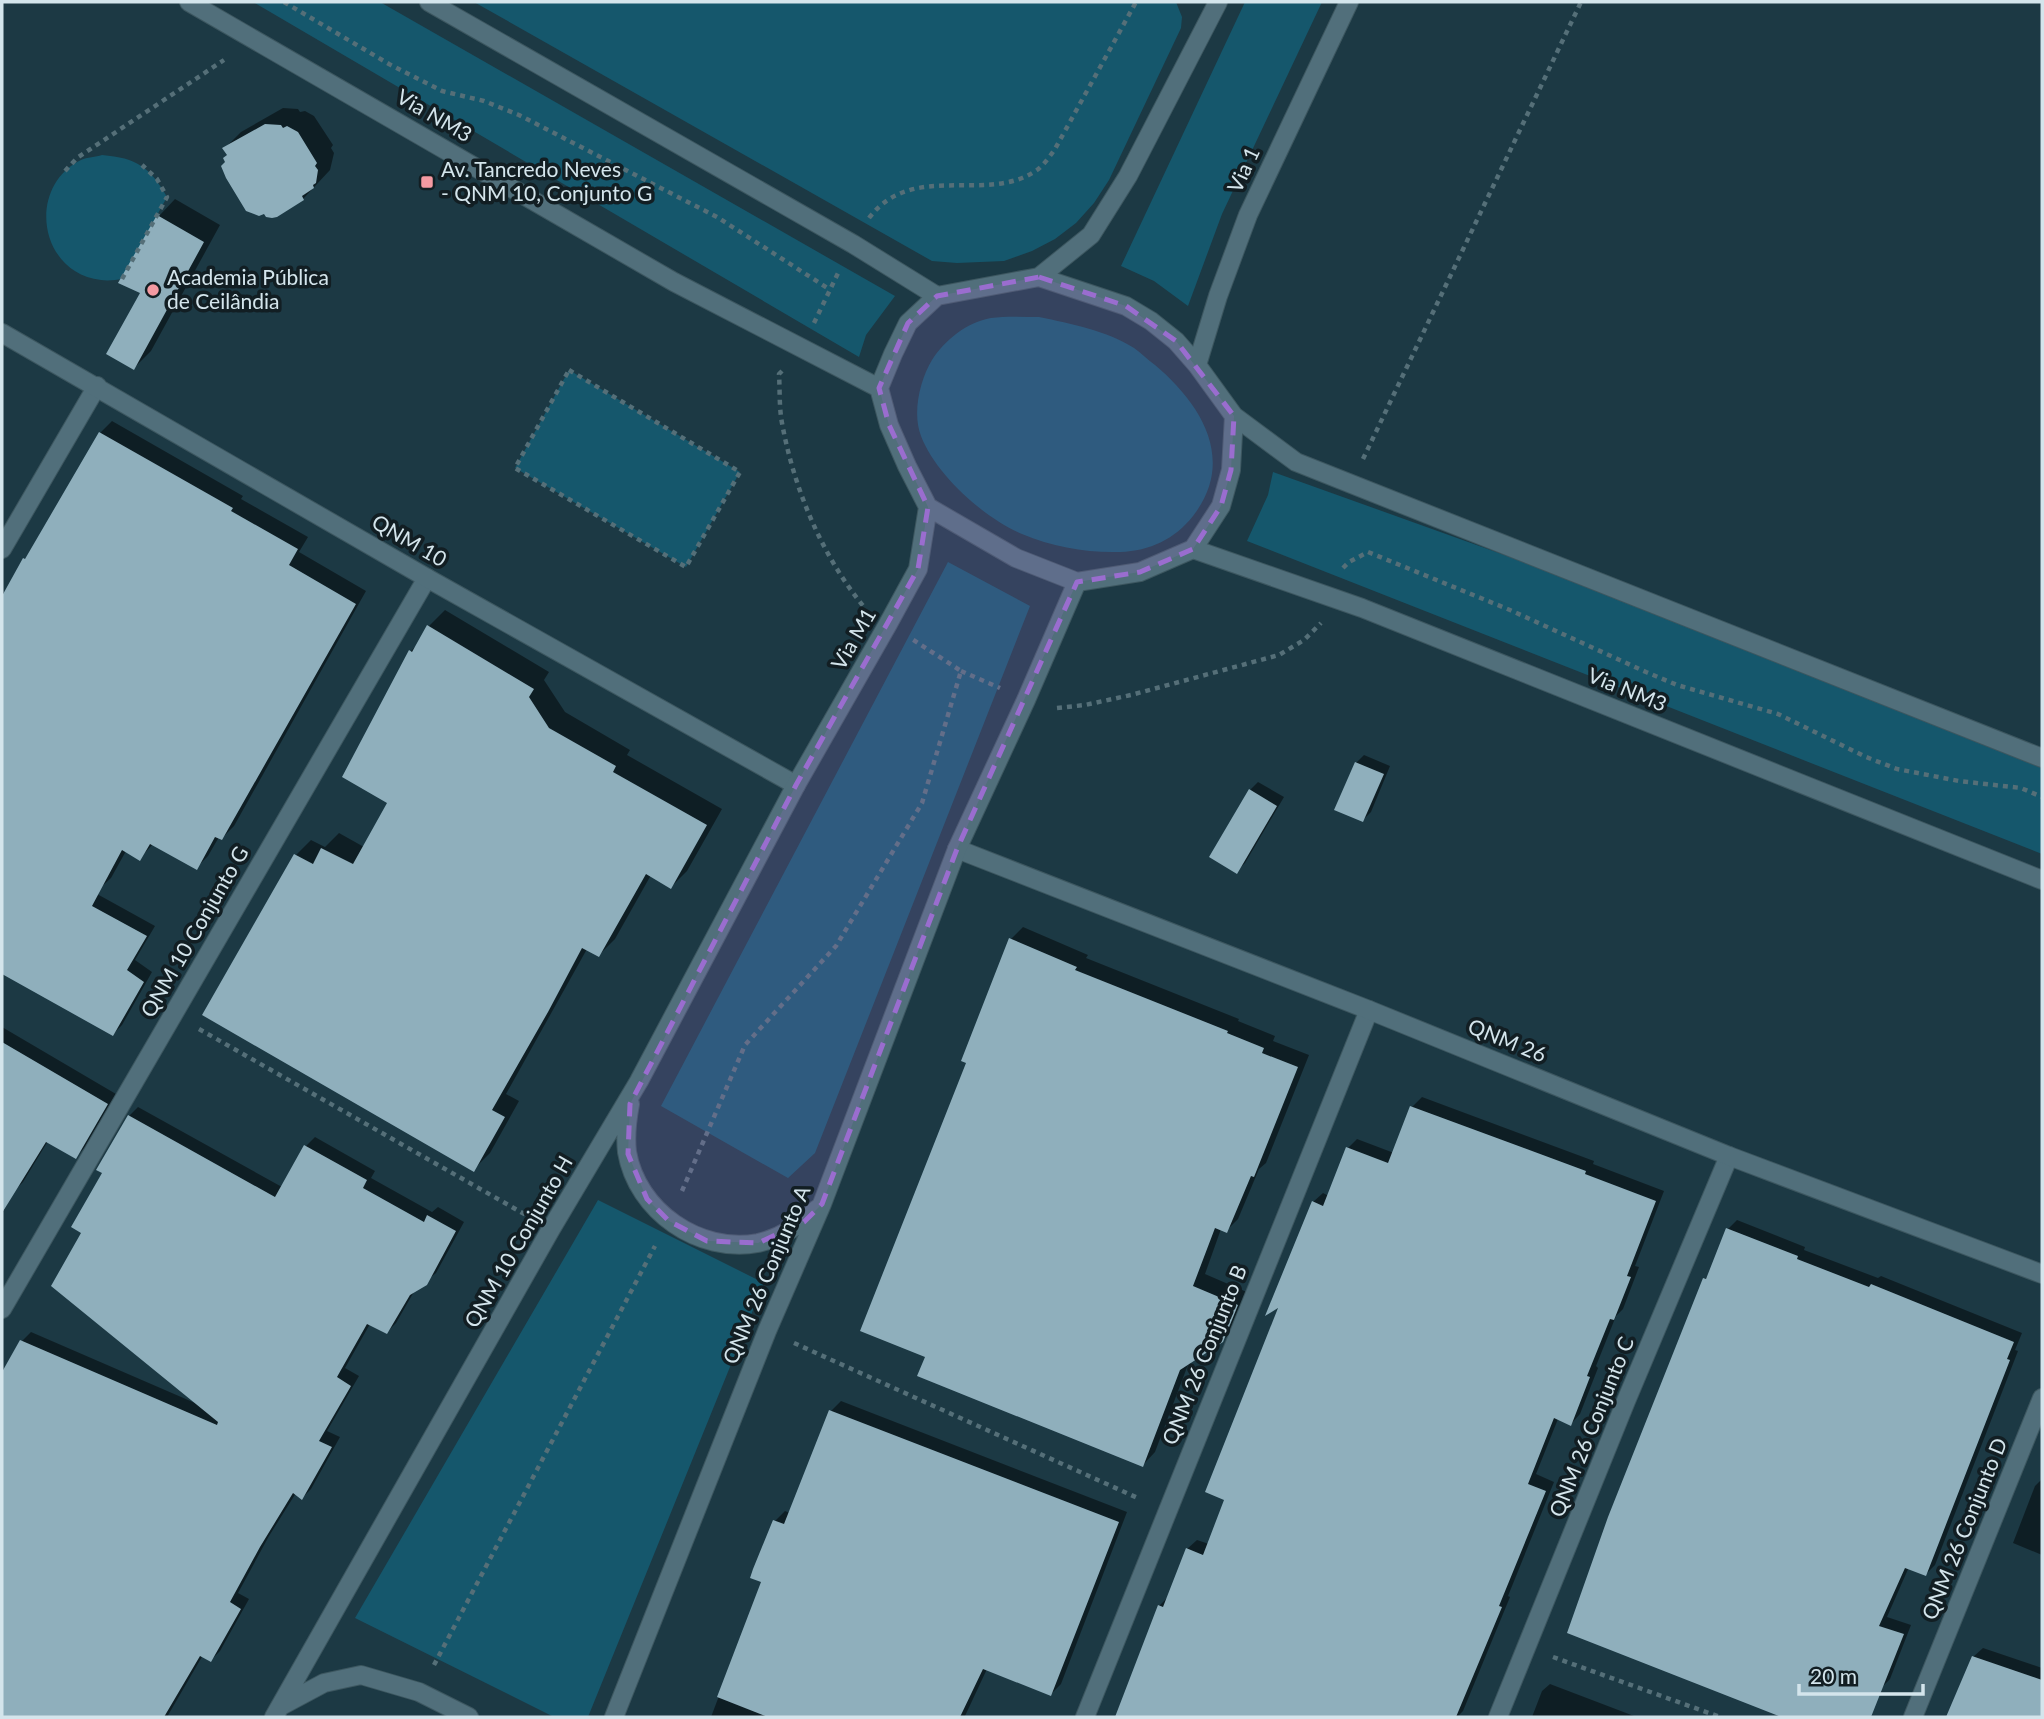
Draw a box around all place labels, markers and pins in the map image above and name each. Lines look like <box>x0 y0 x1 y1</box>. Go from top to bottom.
place label: Av. Tancredo Neves - QNM 10, Conjunto G <box>441 156 652 205</box>
marker: Av. Tancredo Neves - QNM 10, Conjunto G <box>419 174 435 190</box>
place label: Academia Pública de Ceilândia <box>167 264 329 313</box>
marker: Academia Pública de Ceilândia <box>145 282 161 298</box>

